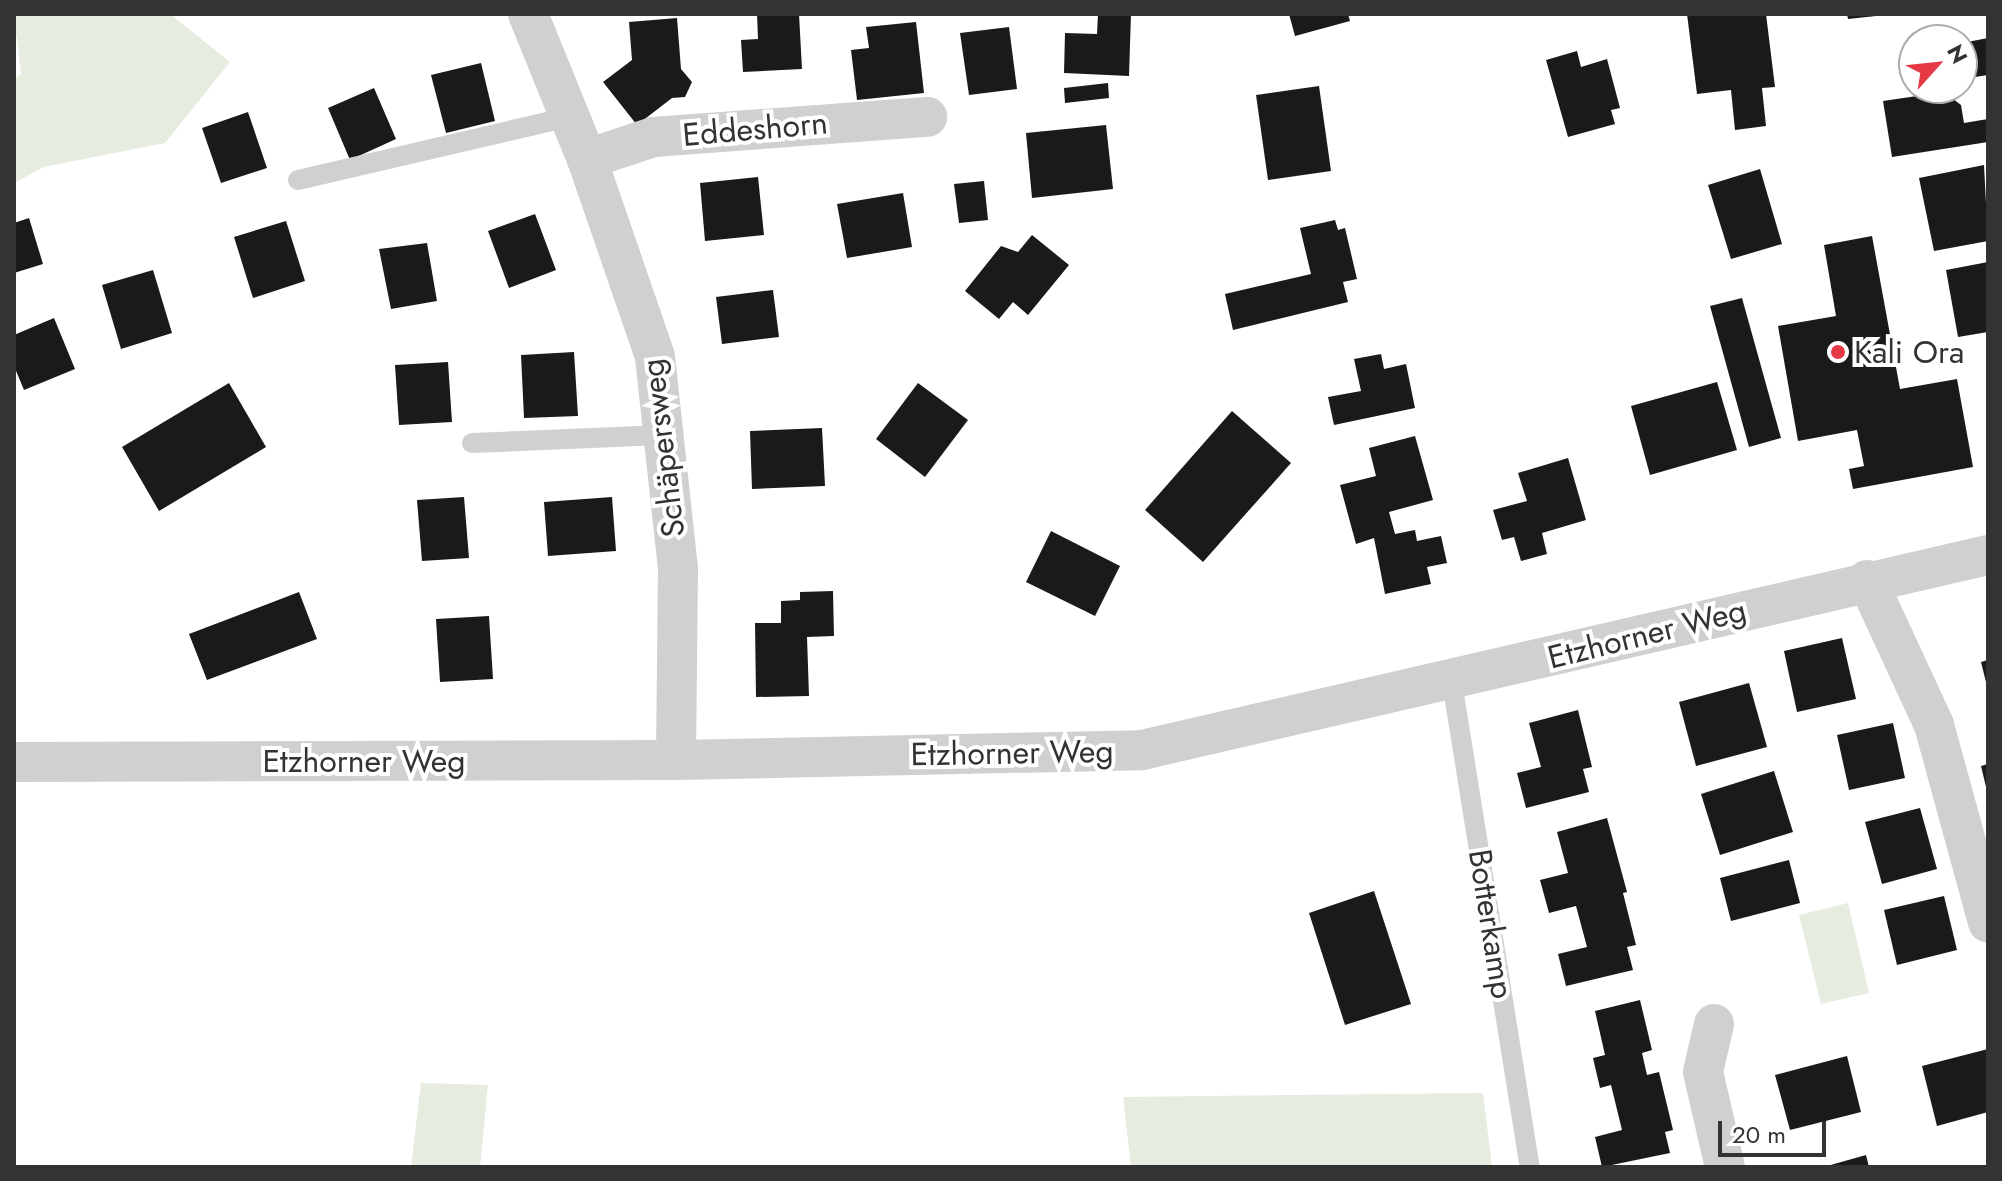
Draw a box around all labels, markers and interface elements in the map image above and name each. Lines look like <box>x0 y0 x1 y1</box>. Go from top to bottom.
north arrow <box>1898 24 1978 104</box>
text: N <box>1939 39 1976 69</box>
street label: Eddeshorn <box>681 104 829 154</box>
place label: Kali Ora <box>1854 333 1964 371</box>
marker: Kali Ora <box>1829 343 1847 361</box>
street label: Schäpersweg <box>633 357 693 539</box>
street label: Etzhorner Weg <box>1544 591 1750 677</box>
street label: Etzhorner Weg <box>910 732 1114 774</box>
street label: Etzhorner Weg <box>263 742 465 780</box>
street label: Botterkamp <box>1460 847 1522 1001</box>
scale bar <box>1722 1105 1830 1155</box>
text: 20 m <box>1732 1117 1786 1152</box>

